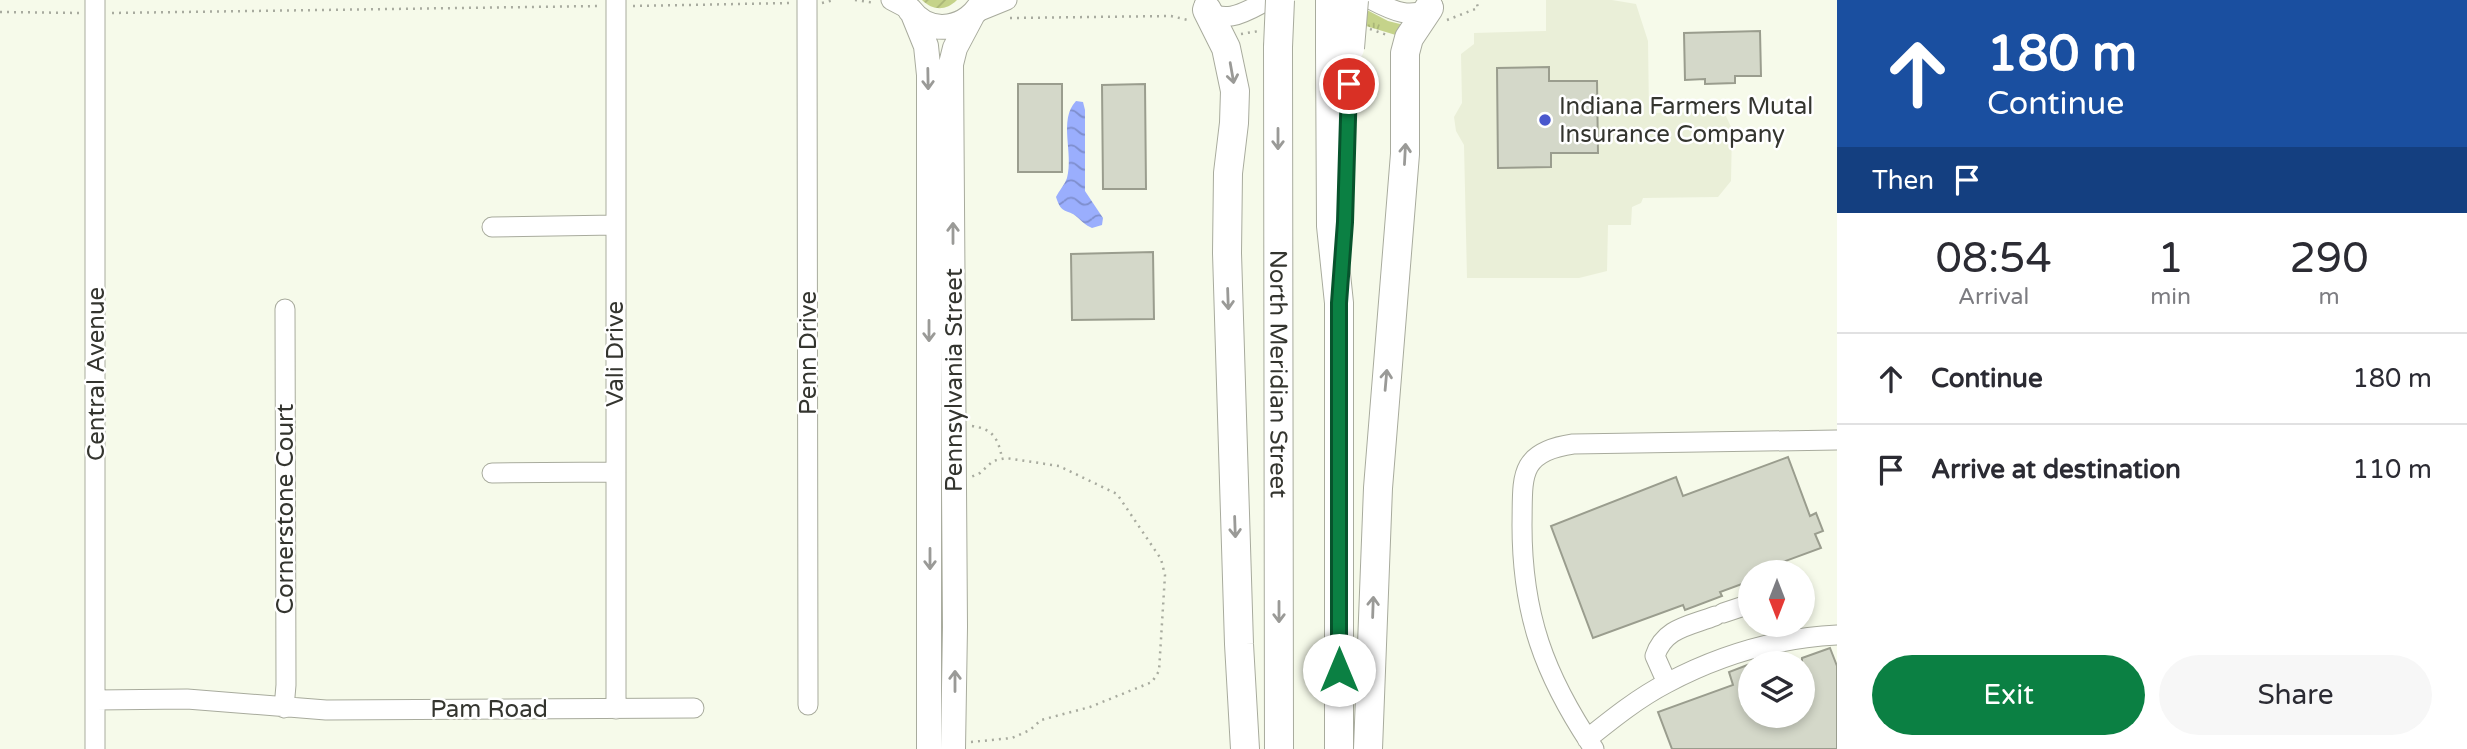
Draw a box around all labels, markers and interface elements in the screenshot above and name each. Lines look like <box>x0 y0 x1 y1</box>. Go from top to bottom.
text: 180 m <box>1987 25 2137 84</box>
icon: ahead <box>1872 28 1963 119</box>
pin <box>1319 54 1379 114</box>
one-way arrow <box>1226 61 1239 84</box>
icon: arrive <box>1330 65 1368 103</box>
one-way arrow <box>922 68 935 91</box>
text: Continue <box>1987 85 2124 123</box>
place label: Indiana Farmers Mutal Insurance Company <box>1559 92 1813 149</box>
marker: Indiana Farmers Mutal Insurance Company <box>1537 112 1553 128</box>
one-way arrow <box>1271 128 1285 151</box>
one-way arrow <box>1399 143 1412 165</box>
icon: arrive <box>1948 161 1986 199</box>
text: Then <box>1872 165 1934 196</box>
one-way arrow <box>946 222 960 245</box>
text: 08:54 <box>1935 233 2052 284</box>
text: 1 <box>2157 233 2184 284</box>
text: 290 <box>2289 233 2369 284</box>
street label: North Meridian Street <box>1263 250 1293 498</box>
street label: Pennsylvania Street <box>940 268 969 492</box>
text: Arrival <box>1958 283 2029 311</box>
text: min <box>2150 283 2191 311</box>
text: m <box>2318 283 2340 311</box>
street label: Central Avenue <box>82 287 111 461</box>
one-way arrow <box>1221 288 1235 311</box>
street label: Penn Drive <box>794 291 823 415</box>
street label: Vali Drive <box>601 301 630 407</box>
one-way arrow <box>922 320 936 343</box>
icon: ahead <box>1872 360 1910 398</box>
text: Continue <box>1931 363 2043 394</box>
text: 180 m <box>2352 363 2432 394</box>
one-way arrow <box>1380 369 1393 392</box>
street label: Cornerstone Court <box>271 404 300 614</box>
icon: arrive <box>1872 451 1910 489</box>
text: Arrive at destination <box>1931 454 2181 485</box>
text: 110 m <box>2352 454 2432 485</box>
one-way arrow <box>1229 515 1242 538</box>
one-way arrow <box>923 547 937 570</box>
north arrow <box>1738 560 1815 637</box>
map controls <box>1738 560 1815 728</box>
one-way arrow <box>1366 596 1379 619</box>
one-way arrow <box>1272 600 1286 623</box>
position arrow <box>1302 633 1376 707</box>
button: layers <box>1738 651 1815 728</box>
button: Exit <box>1872 655 2145 735</box>
button: Share <box>2159 655 2432 735</box>
one-way arrow <box>948 670 961 693</box>
street label: Pam Road <box>430 695 548 724</box>

